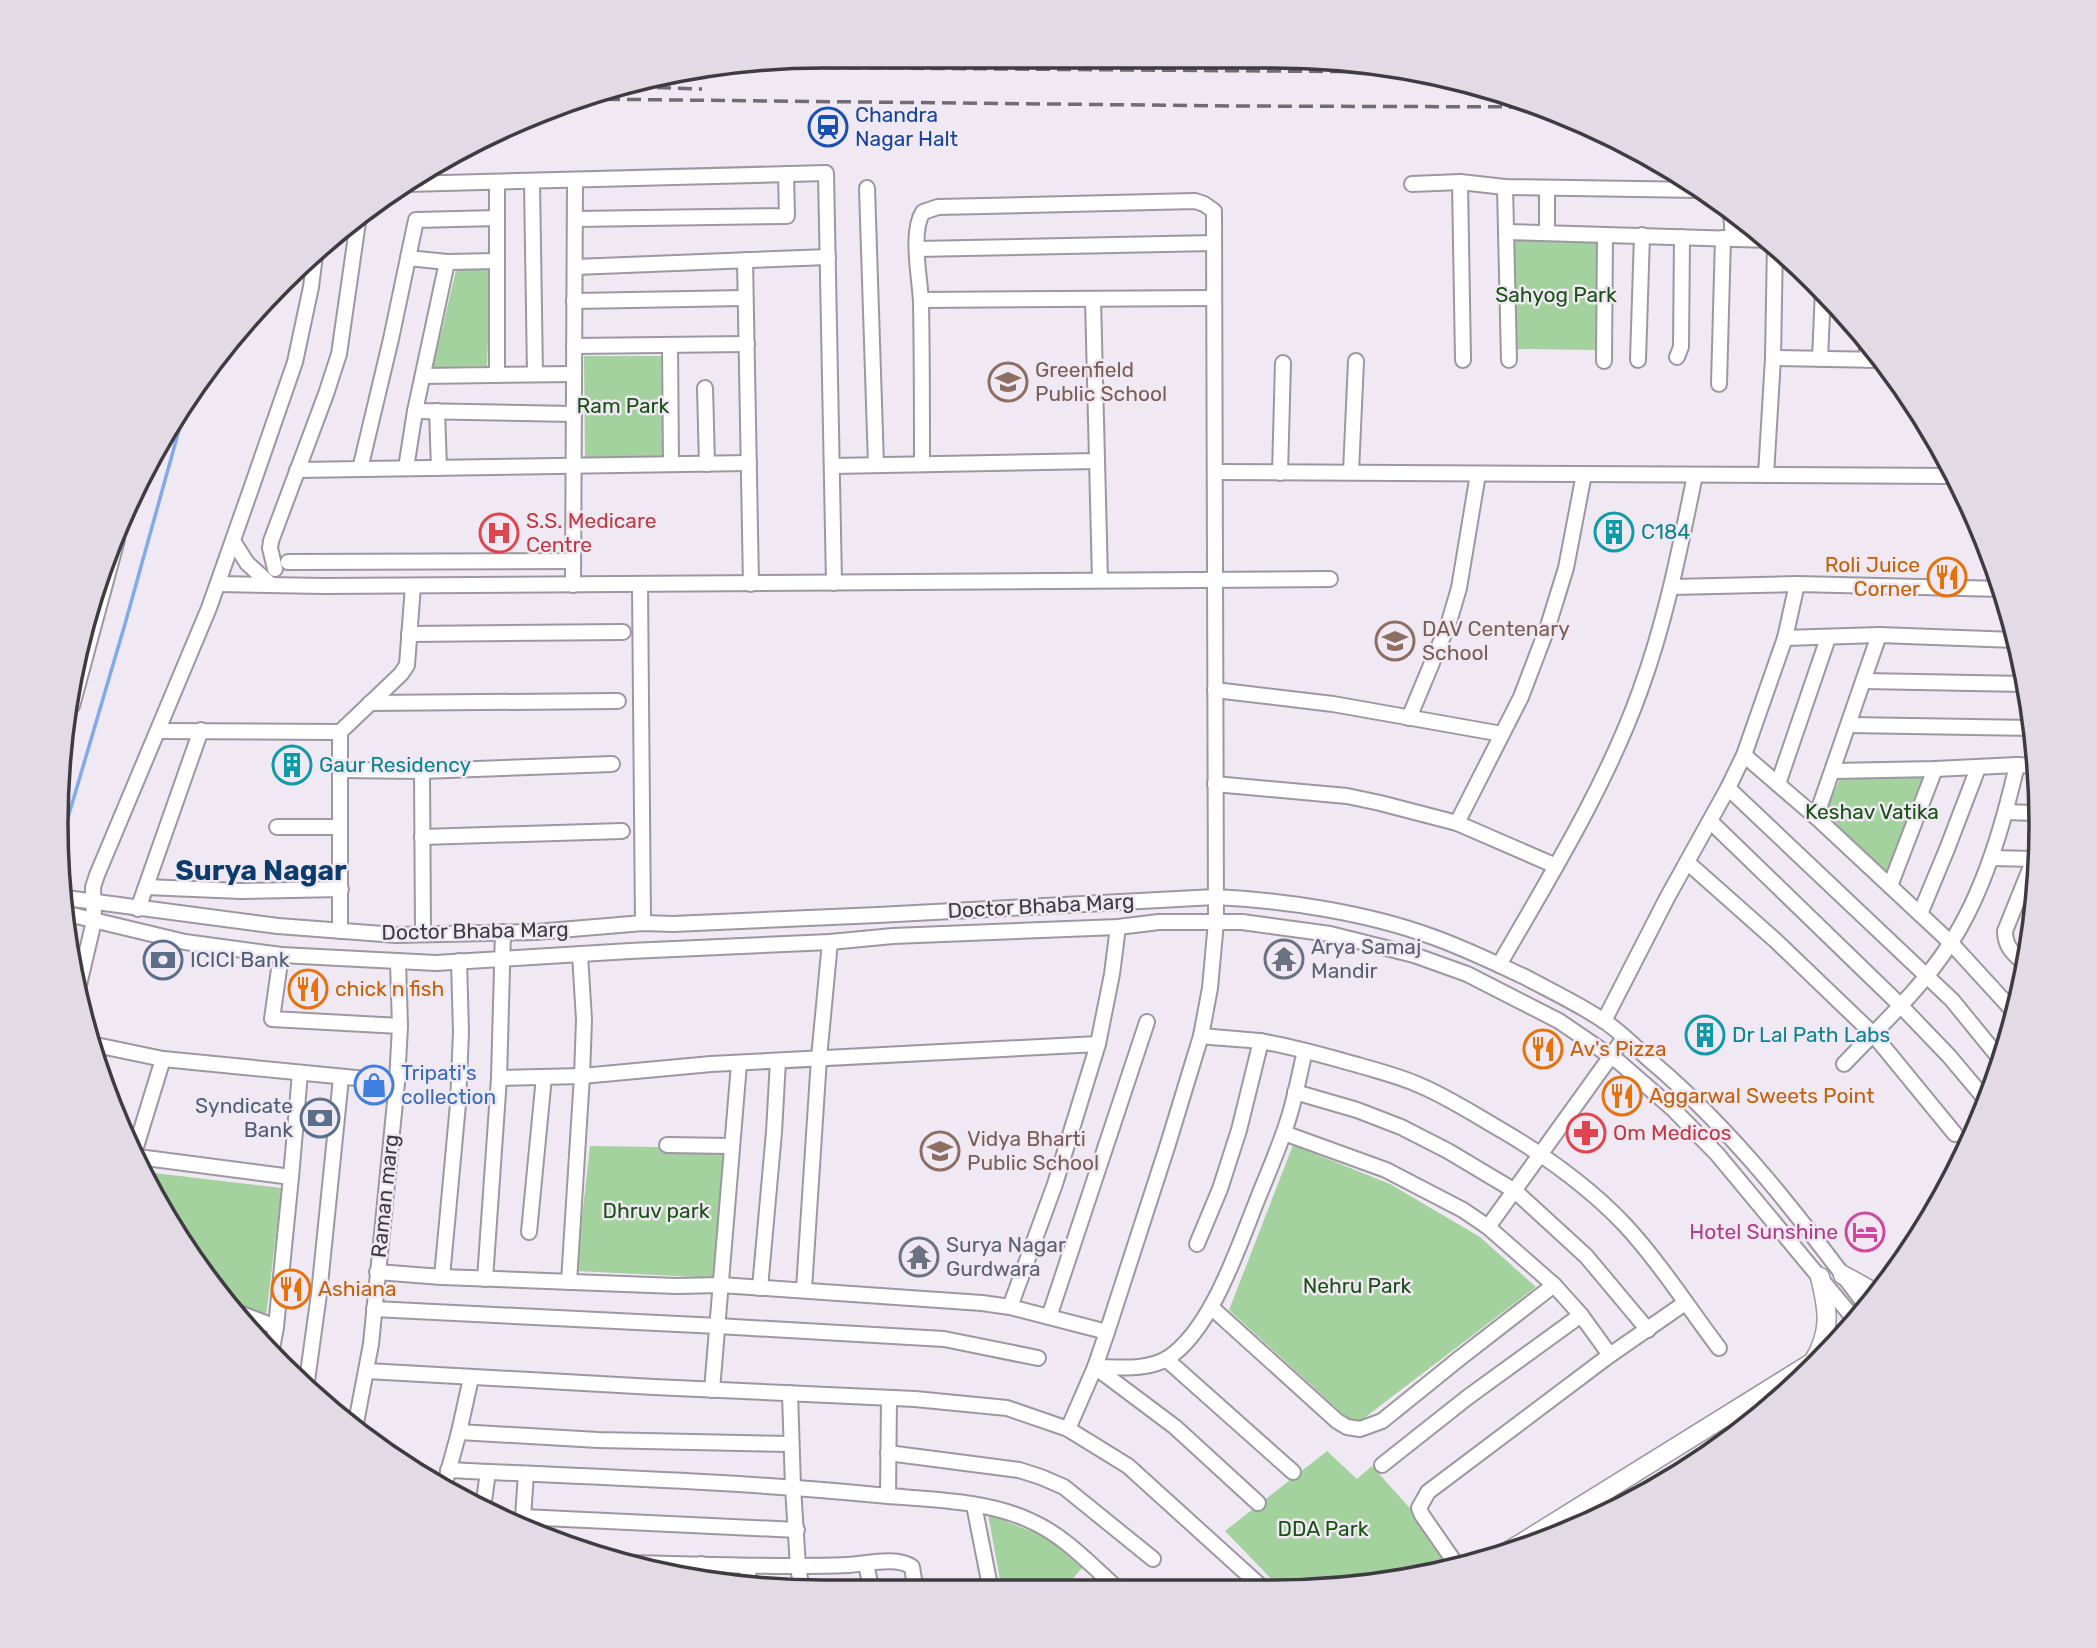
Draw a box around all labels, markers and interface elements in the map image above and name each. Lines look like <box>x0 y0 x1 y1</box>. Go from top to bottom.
place label: Chandra Nagar Halt <box>855 102 958 151</box>
station icon: Chandra Nagar Halt <box>807 106 849 148</box>
park label: Sahyog Park <box>1495 282 1617 307</box>
place label: Greenfield Public School <box>1035 357 1167 406</box>
school or university icon: Greenfield Public School <box>987 361 1029 403</box>
park label: Ram Park <box>577 393 670 418</box>
place label: S.S. Medicare Centre <box>526 508 656 557</box>
building icon: C184 <box>1593 511 1635 553</box>
hospital icon: S.S. Medicare Centre <box>478 512 520 554</box>
place label: C184 <box>1641 519 1690 544</box>
place label: Roli Juice Corner <box>1825 552 1920 601</box>
restaurant icon: Roli Juice Corner <box>1926 556 1968 598</box>
place label: DAV Centenary School <box>1422 616 1570 665</box>
school or university icon: DAV Centenary School <box>1374 620 1416 662</box>
building icon: Gaur Residency <box>271 744 313 786</box>
place label: Gaur Residency <box>319 752 472 777</box>
park label: Keshav Vatika <box>1805 799 1939 824</box>
district label: Surya Nagar <box>175 854 347 887</box>
street label: Doctor Bhaba Marg <box>947 888 1135 923</box>
street label: Doctor Bhaba Marg <box>381 916 569 945</box>
place label: Arya Samaj Mandir <box>1311 934 1421 983</box>
temple icon: Arya Samaj Mandir <box>1263 938 1305 980</box>
bank icon: ICICI Bank <box>142 939 184 981</box>
place label: ICICI Bank <box>190 947 290 972</box>
restaurant icon: chick n fish <box>287 968 329 1010</box>
place label: chick n fish <box>335 976 444 1001</box>
building icon: Dr Lal Path Labs <box>1684 1014 1726 1056</box>
place label: Dr Lal Path Labs <box>1732 1022 1890 1047</box>
restaurant icon: Av's Pizza <box>1522 1028 1564 1070</box>
place label: Av's Pizza <box>1570 1036 1667 1061</box>
place label: Tripati's collection <box>401 1060 496 1109</box>
shop icon: Tripati's collection <box>353 1064 395 1106</box>
restaurant icon: Aggarwal Sweets Point <box>1601 1075 1643 1117</box>
place label: Aggarwal Sweets Point <box>1649 1083 1874 1108</box>
place label: Syndicate Bank <box>195 1093 293 1142</box>
bank icon: Syndicate Bank <box>299 1097 341 1139</box>
pharmacy icon: Om Medicos <box>1565 1112 1607 1154</box>
place label: Om Medicos <box>1613 1120 1731 1145</box>
place label: Vidya Bharti Public School <box>967 1126 1099 1175</box>
school or university icon: Vidya Bharti Public School <box>919 1130 961 1172</box>
street label: Raman marg <box>366 1133 403 1259</box>
park label: Dhruv park <box>602 1198 710 1223</box>
hotel icon: Hotel Sunshine <box>1844 1211 1886 1253</box>
place label: Hotel Sunshine <box>1689 1219 1838 1244</box>
place label: Surya Nagar Gurdwara <box>946 1232 1066 1281</box>
temple icon: Surya Nagar Gurdwara <box>898 1236 940 1278</box>
restaurant icon: Ashiana <box>270 1268 312 1310</box>
park label: Nehru Park <box>1303 1273 1411 1298</box>
place label: Ashiana <box>318 1276 397 1301</box>
park label: DDA Park <box>1277 1516 1369 1541</box>

